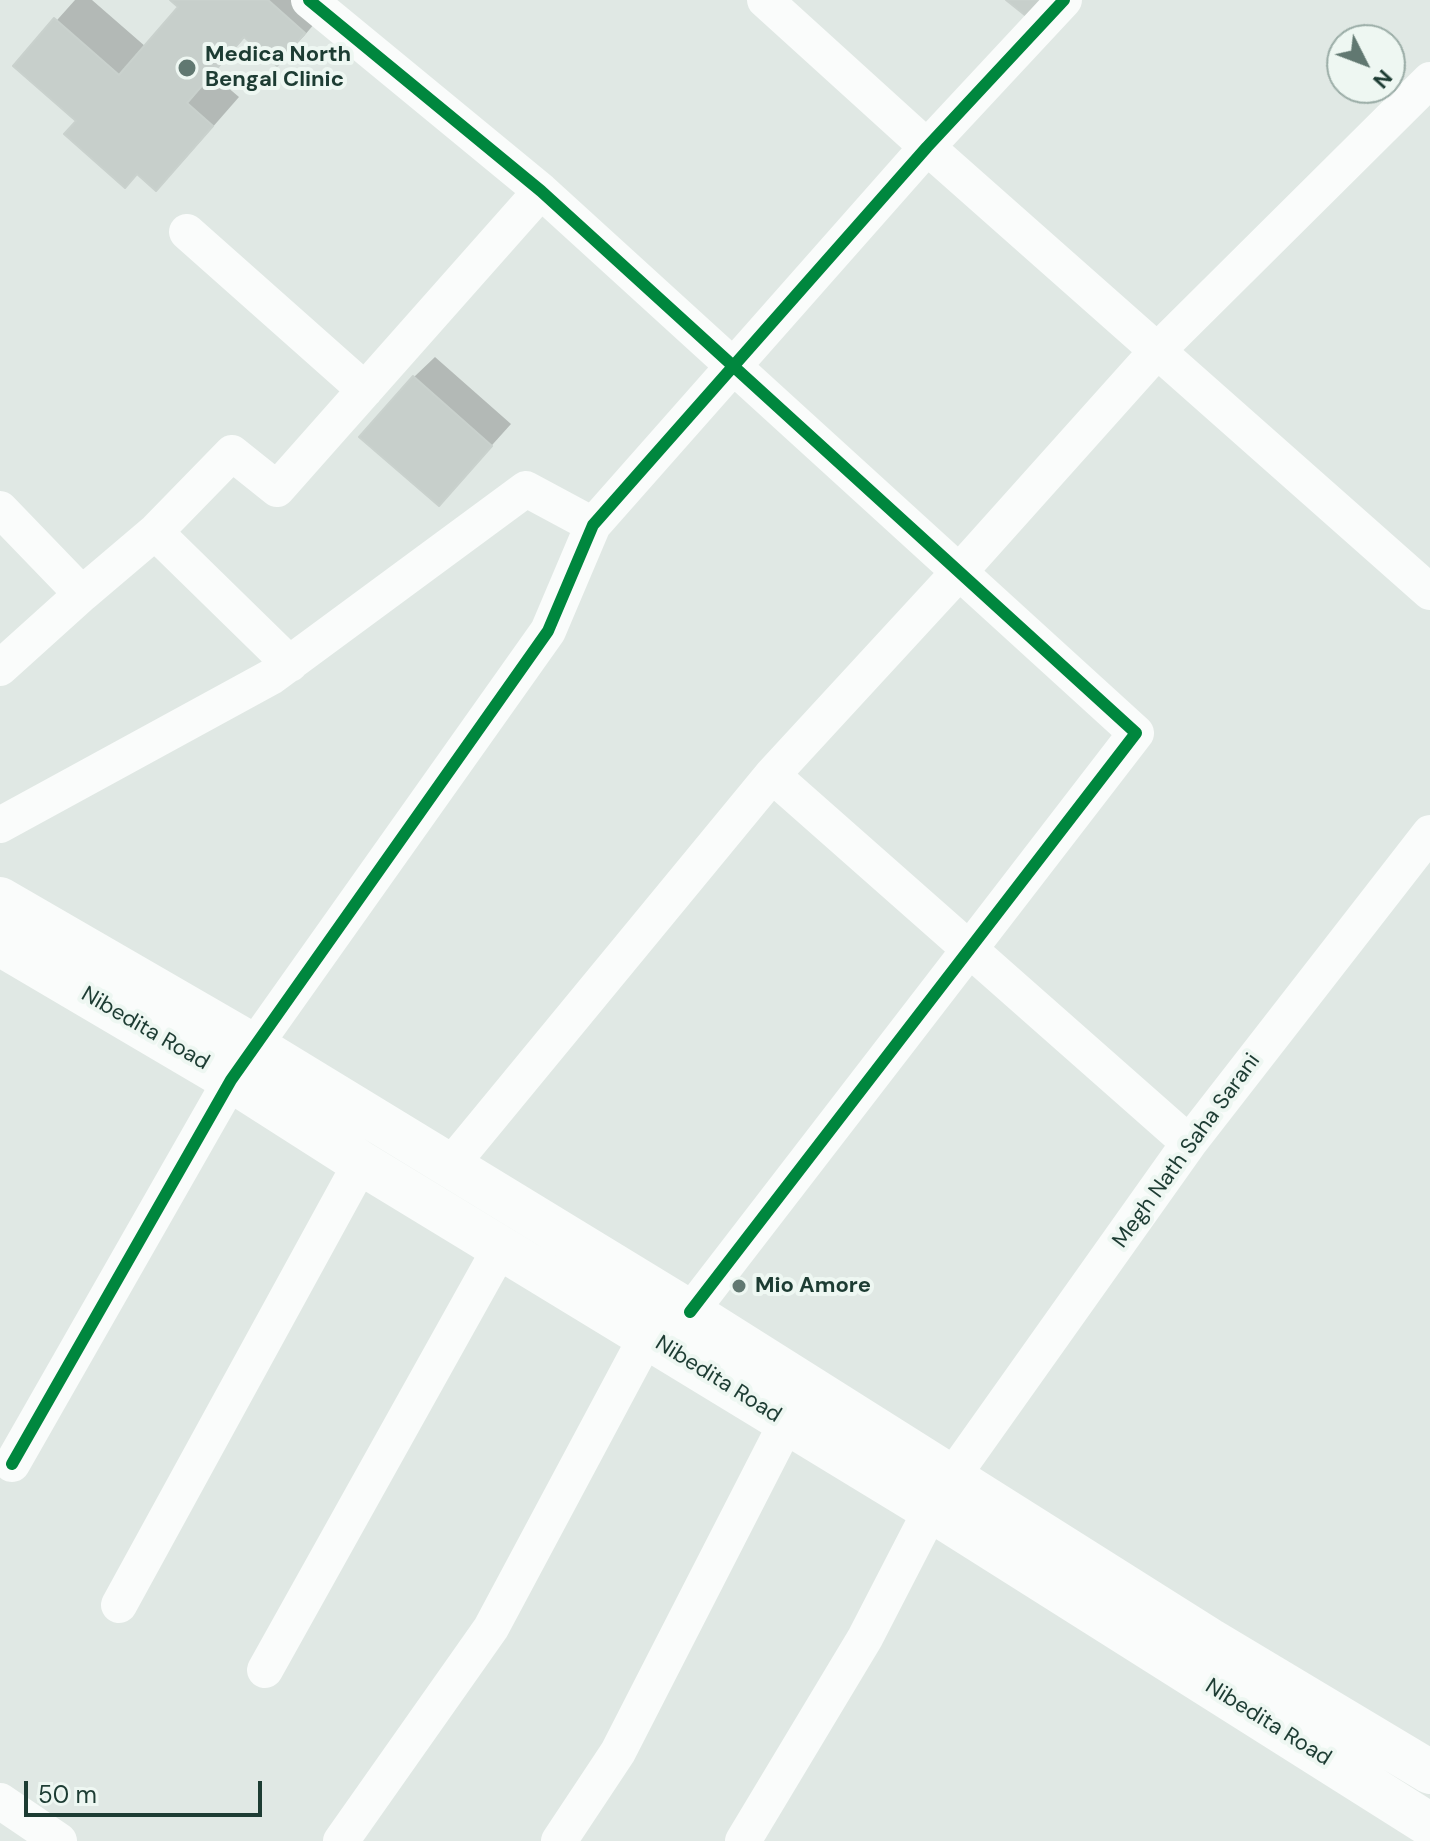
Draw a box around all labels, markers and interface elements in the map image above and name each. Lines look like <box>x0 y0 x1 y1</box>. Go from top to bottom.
north arrow <box>1326 24 1406 104</box>
place label: Medica North Bengal Clinic <box>205 42 351 94</box>
marker: Medica North Bengal Clinic <box>176 57 198 79</box>
text: N <box>1367 63 1399 95</box>
street label: Nibedita Road <box>76 982 214 1076</box>
street label: Megh Nath Saha Sarani <box>1108 1049 1266 1253</box>
place label: Mio Amore <box>755 1273 871 1299</box>
marker: Mio Amore <box>730 1277 748 1295</box>
street label: Nibedita Road <box>650 1331 786 1429</box>
street label: Nibedita Road <box>1200 1674 1336 1772</box>
scale bar <box>28 1765 266 1815</box>
text: 50 m <box>38 1779 97 1810</box>

